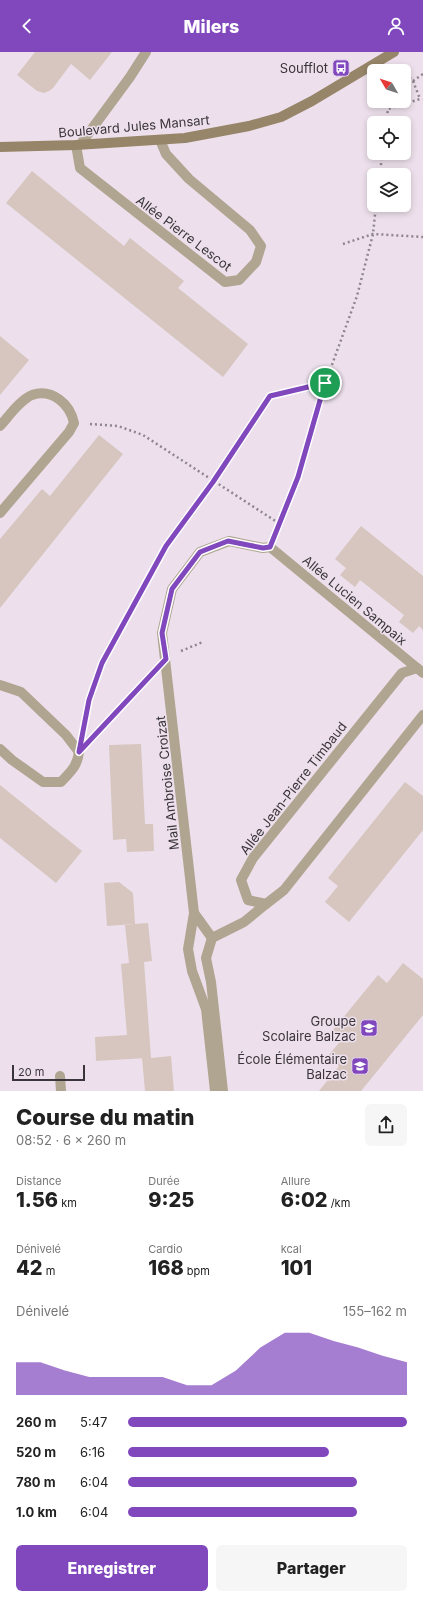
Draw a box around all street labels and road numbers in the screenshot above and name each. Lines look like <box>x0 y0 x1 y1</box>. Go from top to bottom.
street label: Boulevard Jules Mansart <box>58 111 210 141</box>
street label: Allée Pierre Lescot <box>133 192 235 274</box>
street label: Allée Lucien Sampaix <box>300 552 410 648</box>
street label: Mail Ambroise Croizat <box>152 715 182 851</box>
street label: Allée Jean-Pierre Timbaud <box>236 718 350 858</box>

